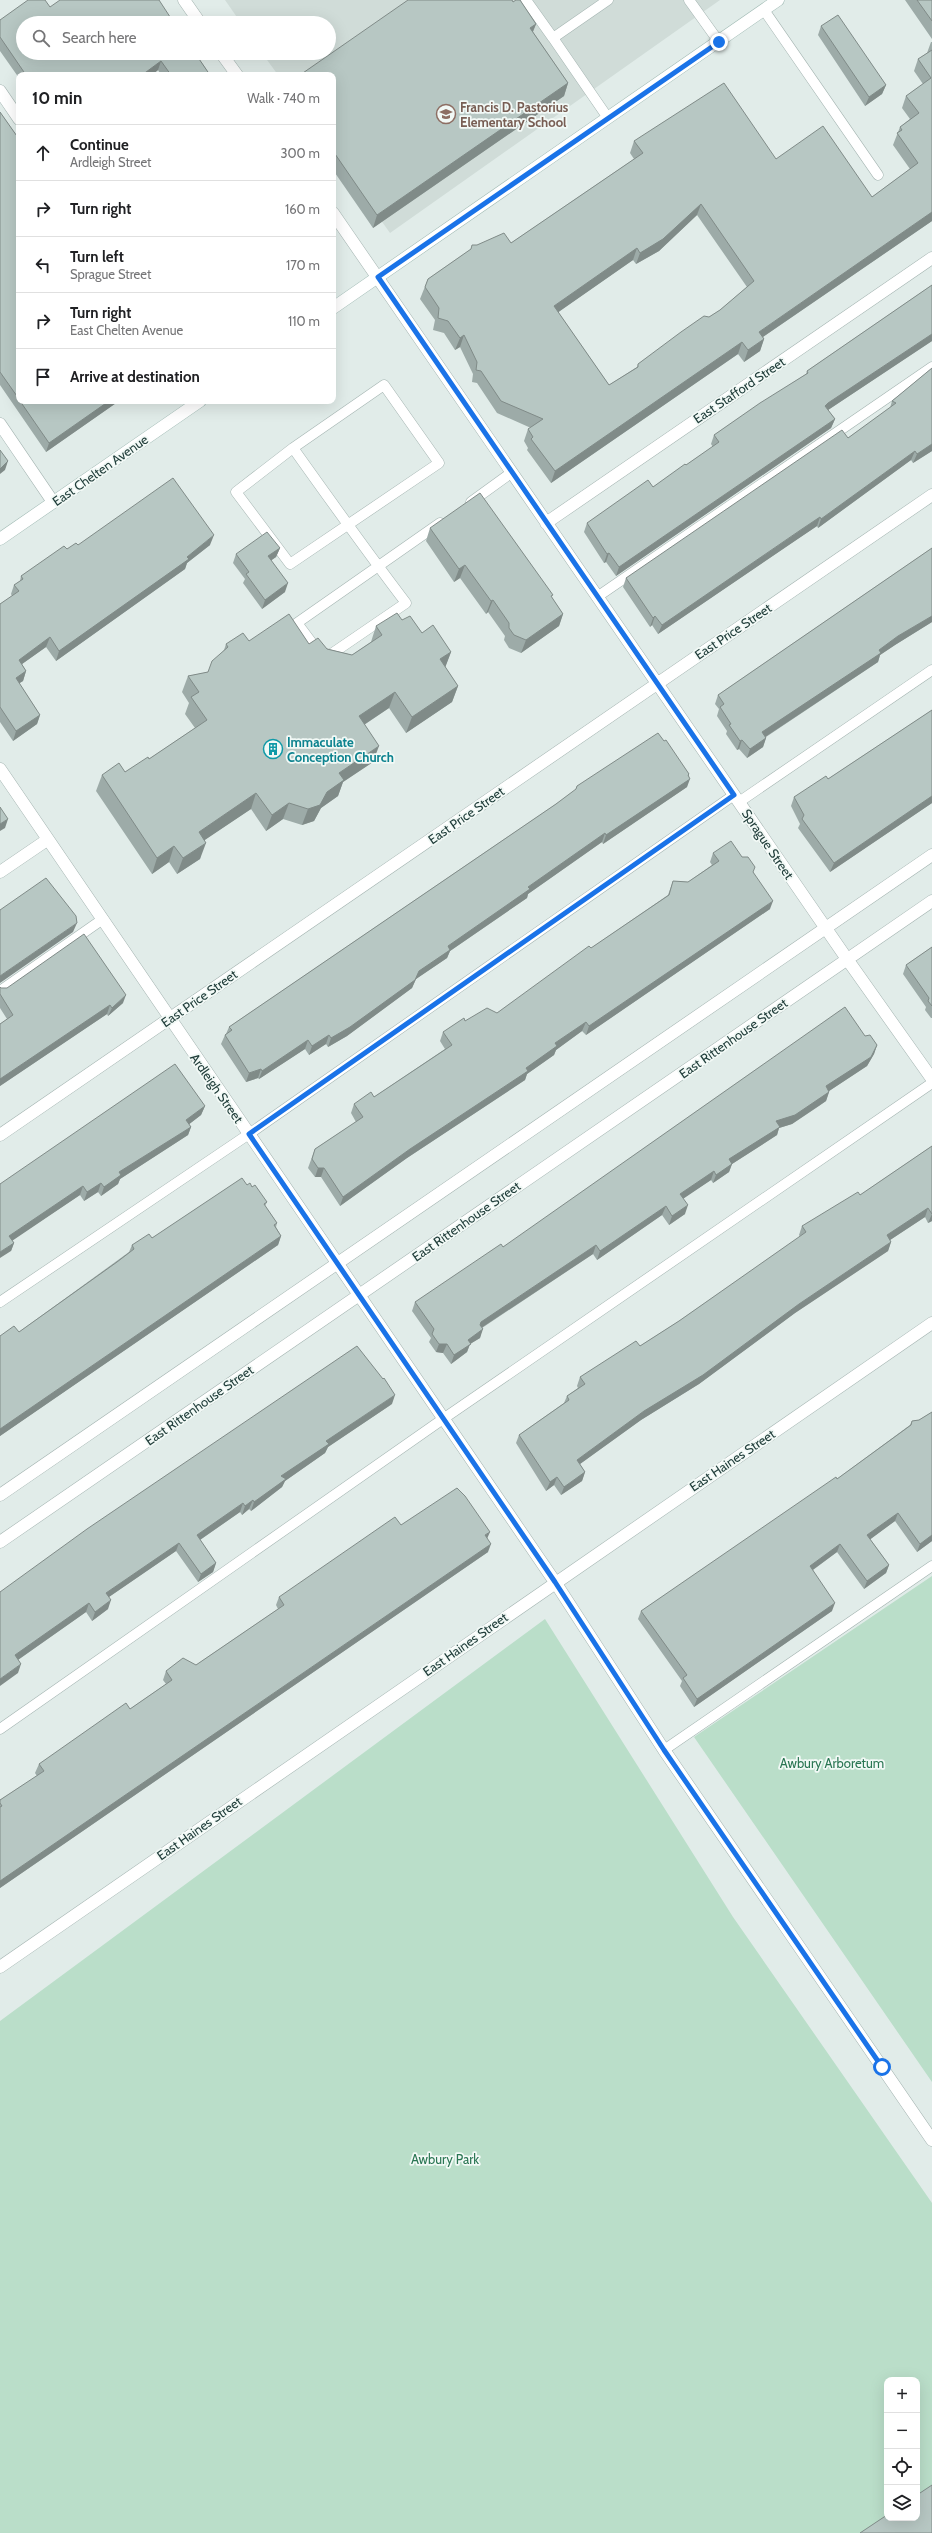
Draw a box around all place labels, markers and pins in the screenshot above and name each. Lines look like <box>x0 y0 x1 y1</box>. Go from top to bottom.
place label: Francis D. Pastorius Elementary School <box>460 99 569 130</box>
school or university icon: Francis D. Pastorius Elementary School <box>435 103 457 125</box>
place label: Immaculate Conception Church <box>287 734 394 765</box>
building icon: Immaculate Conception Church <box>262 738 284 760</box>

